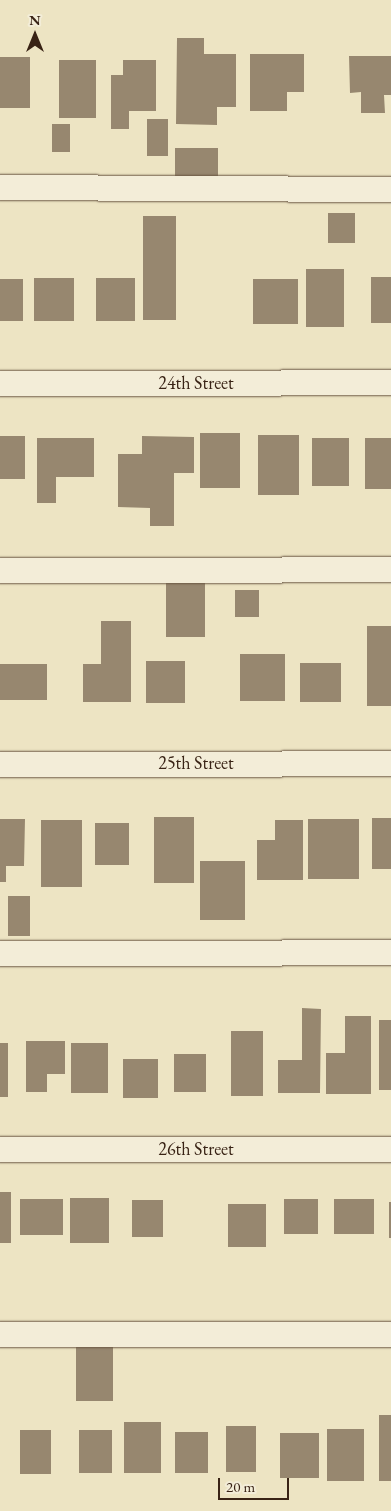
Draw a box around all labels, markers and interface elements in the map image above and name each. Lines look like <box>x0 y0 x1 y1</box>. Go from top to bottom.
north arrow <box>10 10 60 60</box>
text: N <box>29 11 41 29</box>
street label: 24th Street <box>158 372 234 394</box>
street label: 25th Street <box>158 752 234 774</box>
street label: 26th Street <box>158 1138 234 1160</box>
scale bar <box>221 1468 292 1500</box>
text: 20 m <box>226 1477 255 1496</box>

